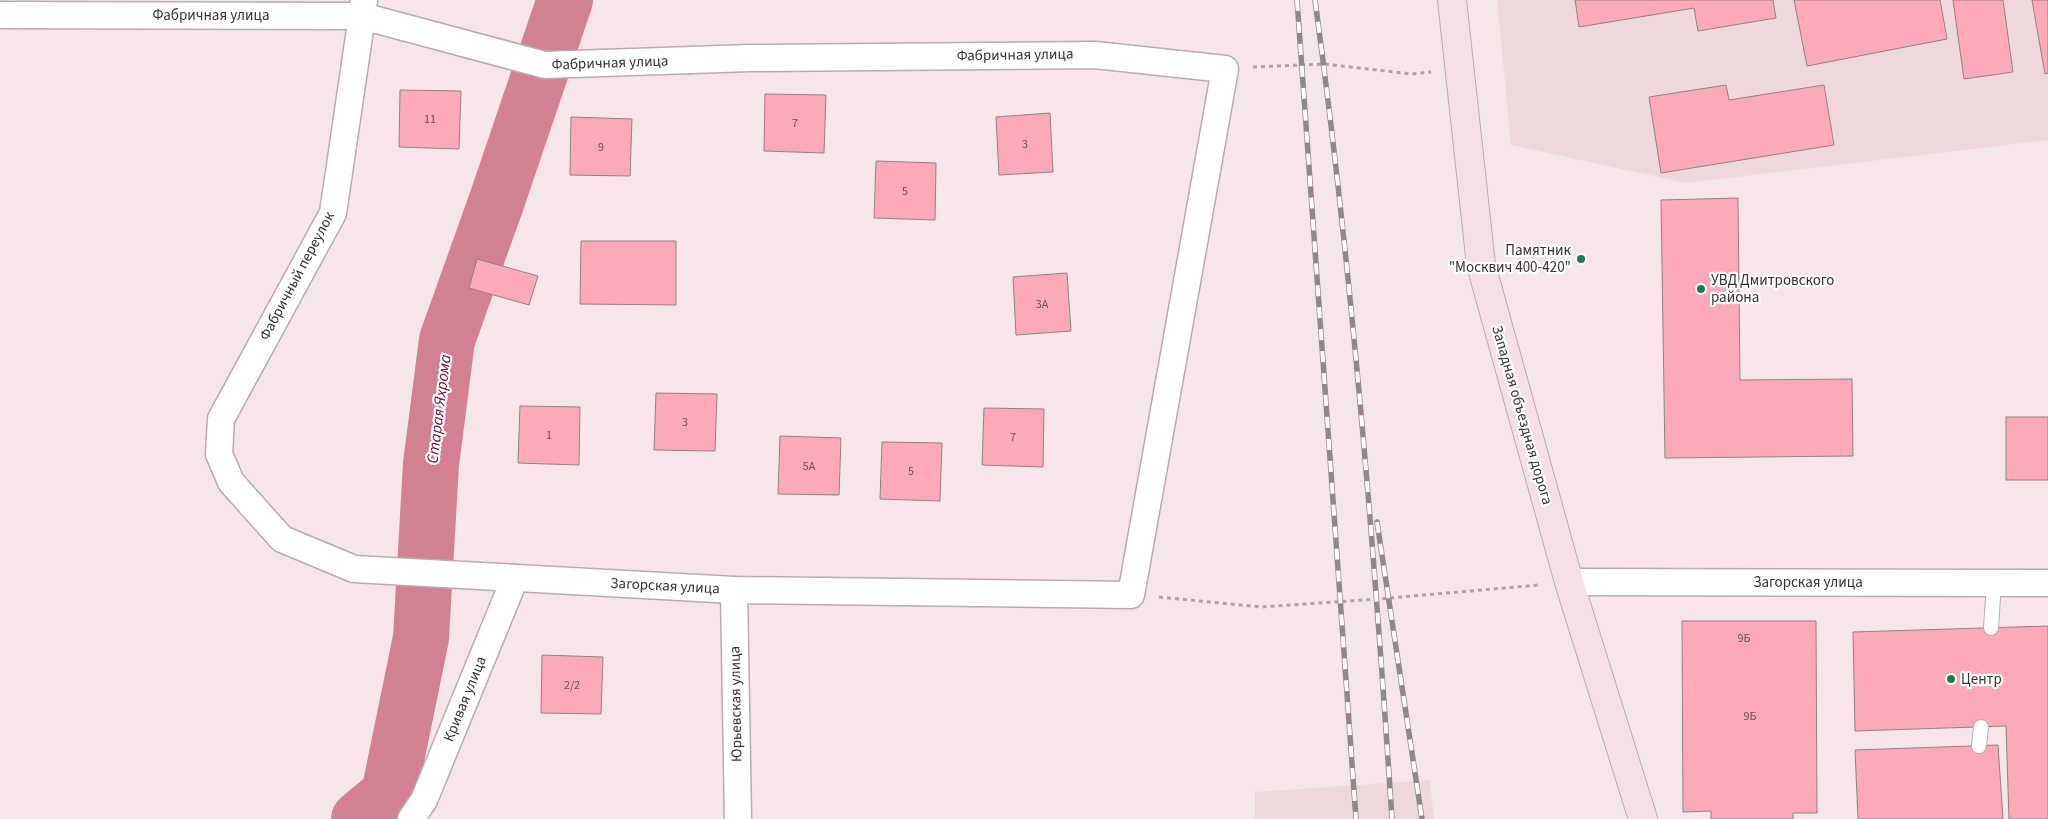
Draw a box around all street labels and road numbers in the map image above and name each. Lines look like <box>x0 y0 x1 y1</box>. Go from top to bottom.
street label: Фабричная улица <box>153 5 269 26</box>
street label: Фабричная улица <box>956 43 1074 67</box>
street label: Фабричная улица <box>551 50 669 76</box>
street label: Фабричный переулок <box>254 207 340 344</box>
street label: Западная объездная дорога <box>1486 323 1558 507</box>
street label: Загорская улица <box>1753 572 1863 593</box>
street label: Загорская улица <box>610 573 720 599</box>
street label: Юрьевская улица <box>724 646 748 762</box>
street label: Кривая улица <box>438 653 492 745</box>

